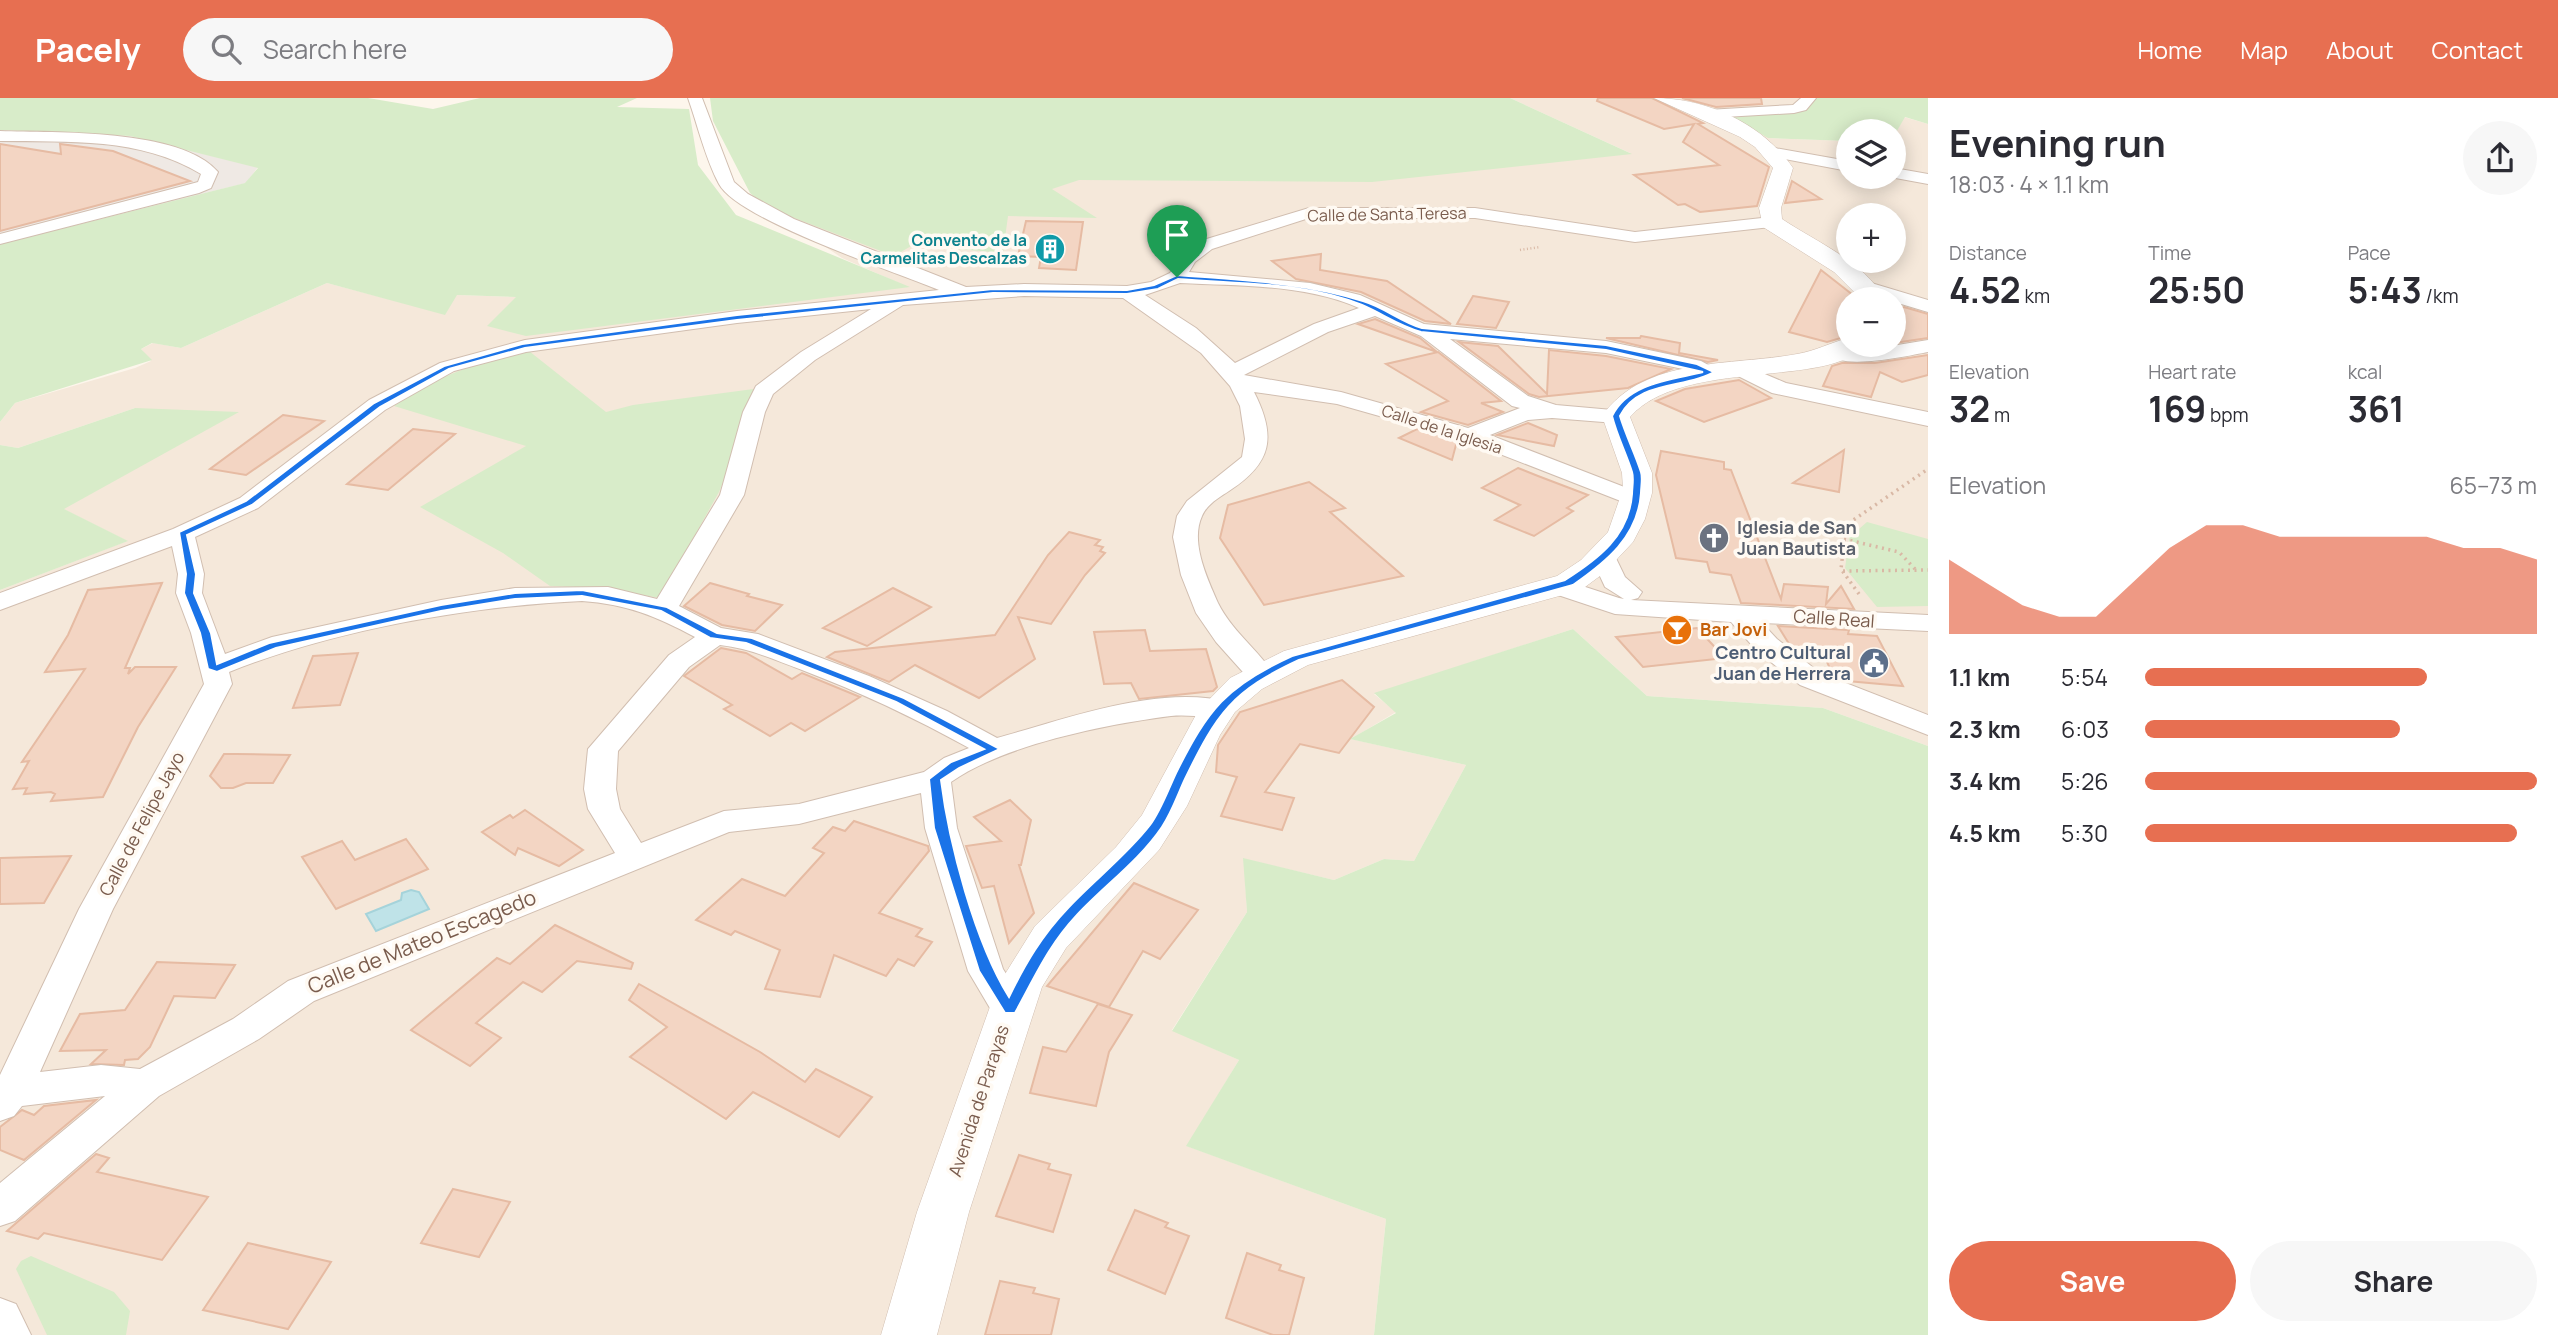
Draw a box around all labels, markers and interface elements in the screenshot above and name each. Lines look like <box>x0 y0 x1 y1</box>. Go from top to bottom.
search box <box>183 18 673 81</box>
text: Pacely <box>35 27 141 72</box>
icon: search <box>207 30 245 68</box>
text: Search here <box>263 31 407 67</box>
text: Home <box>2137 33 2202 66</box>
text: Map <box>2240 33 2288 66</box>
text: About <box>2326 33 2394 66</box>
text: Contact <box>2432 33 2523 66</box>
text: Evening run <box>1949 116 2166 168</box>
map controls <box>1836 119 1906 357</box>
button: layers <box>1836 119 1906 189</box>
button: share <box>2463 121 2537 195</box>
text: 18:03 · 4 × 1.1 km <box>1949 168 2109 200</box>
street label: Calle de Santa Teresa <box>1307 202 1467 226</box>
button: + <box>1836 203 1906 273</box>
pin <box>1147 205 1207 277</box>
icon: arrive <box>1158 216 1196 254</box>
place label: Convento de la Carmelitas Descalzas <box>861 229 1027 269</box>
building icon: Convento de la Carmelitas Descalzas <box>1033 232 1067 266</box>
text: Distance <box>1949 240 2027 266</box>
text: Time <box>2148 240 2191 266</box>
text: Pace <box>2348 240 2391 266</box>
text: 4.52 <box>1949 266 2021 314</box>
text: 25:50 <box>2148 266 2245 314</box>
text: 5:43 <box>2348 266 2422 314</box>
text: km <box>2021 283 2050 309</box>
text: /km <box>2422 283 2459 309</box>
button: − <box>1836 287 1906 357</box>
text: Elevation <box>1949 359 2029 385</box>
text: Heart rate <box>2148 359 2236 385</box>
text: kcal <box>2348 359 2382 385</box>
text: 32 <box>1949 385 1990 433</box>
text: 169 <box>2148 385 2206 433</box>
text: 361 <box>2348 385 2405 433</box>
street label: Calle de la Iglesia <box>1379 399 1505 459</box>
text: m <box>1990 402 2010 428</box>
text: bpm <box>2206 402 2249 428</box>
text: Elevation <box>1949 469 2046 501</box>
text: 65–73 m <box>2449 469 2537 501</box>
place label: Iglesia de San Juan Bautista <box>1737 515 1857 560</box>
church icon: Iglesia de San Juan Bautista <box>1697 521 1731 555</box>
street label: Calle Real <box>1793 603 1875 633</box>
bar icon: Bar Jovi <box>1660 613 1694 647</box>
place label: Bar Jovi <box>1700 617 1767 641</box>
place label: Centro Cultural Juan de Herrera <box>1714 640 1851 685</box>
public building icon: Centro Cultural Juan de Herrera <box>1857 646 1891 680</box>
text: 1.1 km <box>1949 661 2010 693</box>
text: 5:54 <box>2061 661 2108 693</box>
text: 2.3 km <box>1949 713 2021 745</box>
text: 6:03 <box>2061 713 2109 745</box>
street label: Calle de Felipe Jayo <box>93 747 189 900</box>
text: 3.4 km <box>1949 765 2021 797</box>
text: 5:26 <box>2061 765 2109 797</box>
text: 4.5 km <box>1949 817 2021 849</box>
text: 5:30 <box>2061 817 2108 849</box>
street label: Calle de Mateo Escagedo <box>303 882 540 1000</box>
street label: Avenida de Parayas <box>942 1022 1014 1180</box>
button: Save <box>1949 1241 2236 1321</box>
button: Share <box>2250 1241 2537 1321</box>

